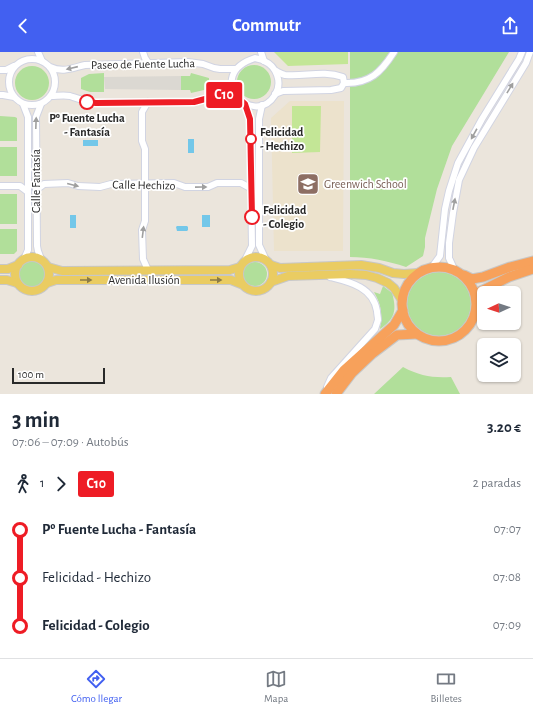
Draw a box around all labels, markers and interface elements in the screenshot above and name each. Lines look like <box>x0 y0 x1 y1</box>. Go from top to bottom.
icon: back <box>12 15 34 37</box>
icon: share <box>499 15 521 37</box>
text: Commutr <box>232 17 301 35</box>
street label: Paseo de Fuente Lucha <box>91 57 196 71</box>
one-way arrow <box>66 66 78 72</box>
line badge: C10 <box>201 82 247 108</box>
one-way arrow <box>507 82 514 94</box>
text: C10 <box>214 88 234 102</box>
marker: Pº Fuente Lucha - Fantasía <box>79 94 95 110</box>
place label: Pº Fuente Lucha - Fantasía <box>49 112 125 138</box>
one-way arrow <box>33 116 39 129</box>
place label: Felicidad - Hechizo <box>260 126 304 152</box>
one-way arrow <box>470 128 477 140</box>
marker: Felicidad - Hechizo <box>245 133 257 145</box>
street label: Calle Fantasía <box>30 149 42 213</box>
school or university icon: Greenwich School <box>295 171 321 197</box>
street label: Calle Hechizo <box>112 178 176 192</box>
place label: Greenwich School <box>324 178 407 190</box>
one-way arrow <box>67 182 79 188</box>
one-way arrow <box>195 184 208 190</box>
one-way arrow <box>452 198 458 211</box>
place label: Felicidad - Colegio <box>263 204 307 230</box>
marker: Felicidad - Colegio <box>244 209 260 225</box>
one-way arrow <box>140 226 146 238</box>
street label: Avenida Ilusión <box>108 274 180 286</box>
one-way arrow <box>80 277 93 283</box>
one-way arrow <box>210 277 223 283</box>
north arrow <box>477 286 521 330</box>
map controls <box>477 286 521 382</box>
button: layers <box>477 338 521 382</box>
scale bar <box>12 366 105 385</box>
text: 100 m <box>18 369 44 380</box>
text: 3 min <box>12 409 60 431</box>
text: 3.20 € <box>487 420 521 435</box>
text: 07:06 – 07:09 · Autobús <box>12 436 129 449</box>
icon: walk <box>12 473 34 495</box>
icon: forward <box>50 473 72 495</box>
text: 1 <box>40 477 44 490</box>
text: C10 <box>86 477 106 491</box>
text: 2 paradas <box>473 477 521 490</box>
text: Pº Fuente Lucha - Fantasía <box>42 522 196 537</box>
text: 07:07 <box>493 523 521 536</box>
text: Felicidad - Hechizo <box>42 570 151 585</box>
text: 07:08 <box>493 571 521 584</box>
text: Felicidad - Colegio <box>42 618 150 633</box>
text: 07:09 <box>493 619 521 632</box>
tab: Cómo llegar <box>71 668 122 705</box>
tab: Mapa <box>264 668 288 705</box>
tab: Billetes <box>430 668 462 705</box>

